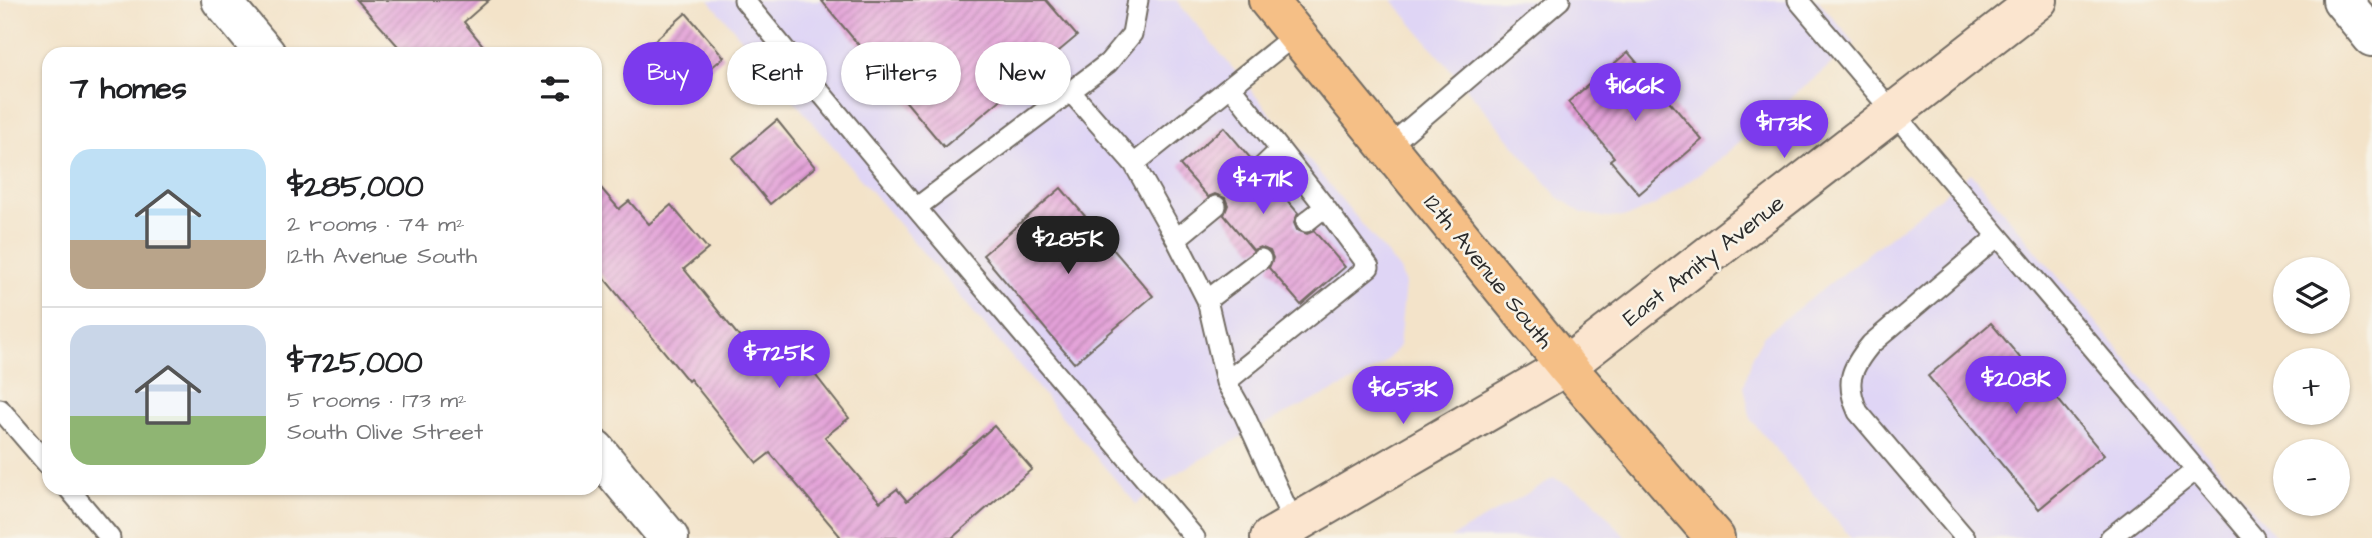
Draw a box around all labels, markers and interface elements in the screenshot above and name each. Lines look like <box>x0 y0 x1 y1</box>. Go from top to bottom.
chip: Buy <box>623 42 713 105</box>
chip: Rent <box>727 42 827 105</box>
chip: Filters <box>841 42 961 105</box>
chip: New <box>975 42 1071 105</box>
pin: $166K <box>1586 64 1684 123</box>
text: 7 homes <box>70 68 187 110</box>
icon: filters <box>536 70 574 108</box>
text: $166K <box>1606 70 1664 102</box>
pin: $173K <box>1735 100 1833 160</box>
text: $173K <box>1756 107 1812 139</box>
pin: $471K <box>1214 156 1312 216</box>
text: $471K <box>1233 163 1293 195</box>
text: $285,000 <box>287 166 424 208</box>
icon: home <box>126 177 210 261</box>
street label: East Amity Avenue <box>1616 187 1792 335</box>
street label: 12th Avenue South <box>1416 188 1561 356</box>
text: 2 rooms · 74 m² <box>287 208 465 240</box>
pin: $285K <box>1019 216 1117 276</box>
text: $285K <box>1032 223 1104 255</box>
text: 12th Avenue South <box>287 240 477 272</box>
map controls <box>2273 257 2350 516</box>
button: layers <box>2273 257 2350 334</box>
pin: $725K <box>730 330 828 390</box>
text: $725K <box>744 337 814 369</box>
text: $725,000 <box>287 342 423 384</box>
button: + <box>2273 348 2350 425</box>
icon: home <box>126 353 210 437</box>
pin: $208K <box>1967 356 2065 416</box>
text: $208K <box>1981 363 2051 395</box>
pin: $653K <box>1354 366 1452 426</box>
text: $653K <box>1368 373 1438 405</box>
text: 5 rooms · 173 m² <box>287 384 467 416</box>
text: South Olive Street <box>287 416 483 448</box>
button: − <box>2273 439 2350 516</box>

